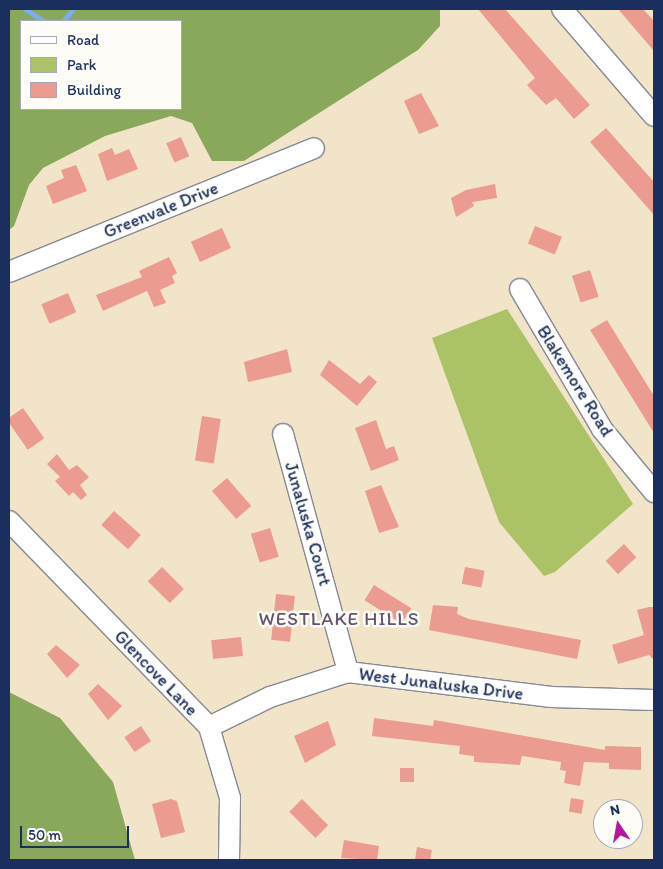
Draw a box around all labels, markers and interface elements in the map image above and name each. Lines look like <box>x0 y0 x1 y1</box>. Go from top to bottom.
legend <box>20 20 182 110</box>
text: Road <box>67 31 99 49</box>
text: Park <box>67 56 97 74</box>
text: Building <box>67 81 121 99</box>
street label: Greenvale Drive <box>100 177 222 243</box>
street label: Blakemore Road <box>532 322 618 440</box>
street label: Junaluska Court <box>280 459 336 589</box>
district label: WESTLAKE HILLS <box>257 608 421 630</box>
street label: Glencove Lane <box>109 625 203 721</box>
street label: West Junaluska Drive <box>357 663 525 705</box>
north arrow <box>593 799 643 849</box>
text: N <box>609 801 621 819</box>
scale bar <box>22 816 131 848</box>
text: 50 m <box>28 826 61 844</box>

